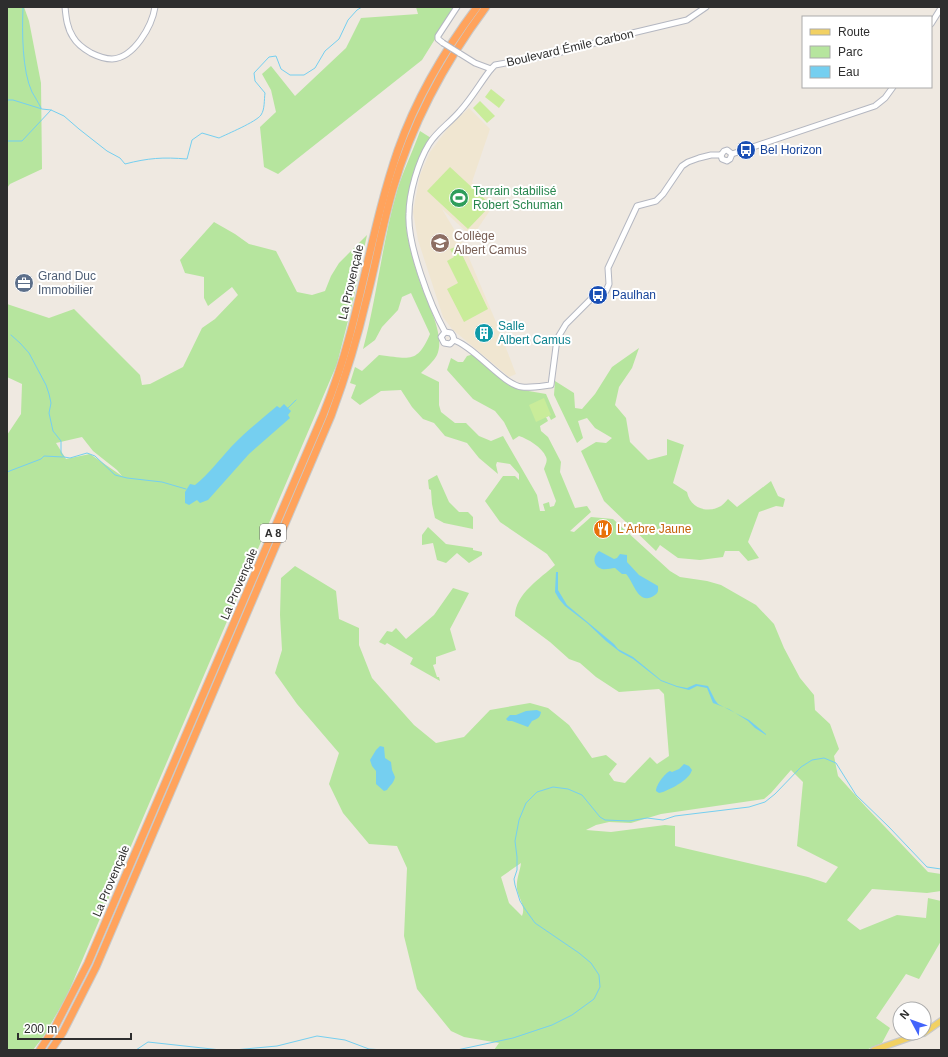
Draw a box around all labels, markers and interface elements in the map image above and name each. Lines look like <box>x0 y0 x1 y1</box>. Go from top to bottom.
legend <box>802 16 932 88</box>
text: Route <box>838 25 870 39</box>
street label: Boulevard Émile Carbon <box>505 26 635 69</box>
text: Parc <box>838 45 863 59</box>
text: Eau <box>838 65 859 79</box>
bus stop icon: Bel Horizon <box>735 139 757 161</box>
place label: Bel Horizon <box>760 143 822 157</box>
place label: Terrain stabilisé Robert Schuman <box>473 184 563 212</box>
sports icon: Terrain stabilisé Robert Schuman <box>448 187 470 209</box>
place label: Collège Albert Camus <box>454 229 527 257</box>
school or university icon: Collège Albert Camus <box>429 232 451 254</box>
street label: La Provençale <box>336 243 367 321</box>
place label: Grand Duc Immobilier <box>38 269 96 297</box>
office icon: Grand Duc Immobilier <box>13 272 35 294</box>
bus stop icon: Paulhan <box>587 284 609 306</box>
place label: Paulhan <box>612 288 656 302</box>
place label: Salle Albert Camus <box>498 319 571 347</box>
building icon: Salle Albert Camus <box>473 322 495 344</box>
restaurant icon: L'Arbre Jaune <box>592 518 614 540</box>
place label: L'Arbre Jaune <box>617 522 692 536</box>
road number: A 8 <box>260 524 286 542</box>
street label: La Provençale <box>218 546 261 622</box>
street label: La Provençale <box>90 843 133 919</box>
north arrow <box>892 1001 932 1041</box>
text: N <box>897 1007 912 1021</box>
scale bar <box>18 1015 131 1041</box>
text: 200 m <box>24 1022 57 1036</box>

